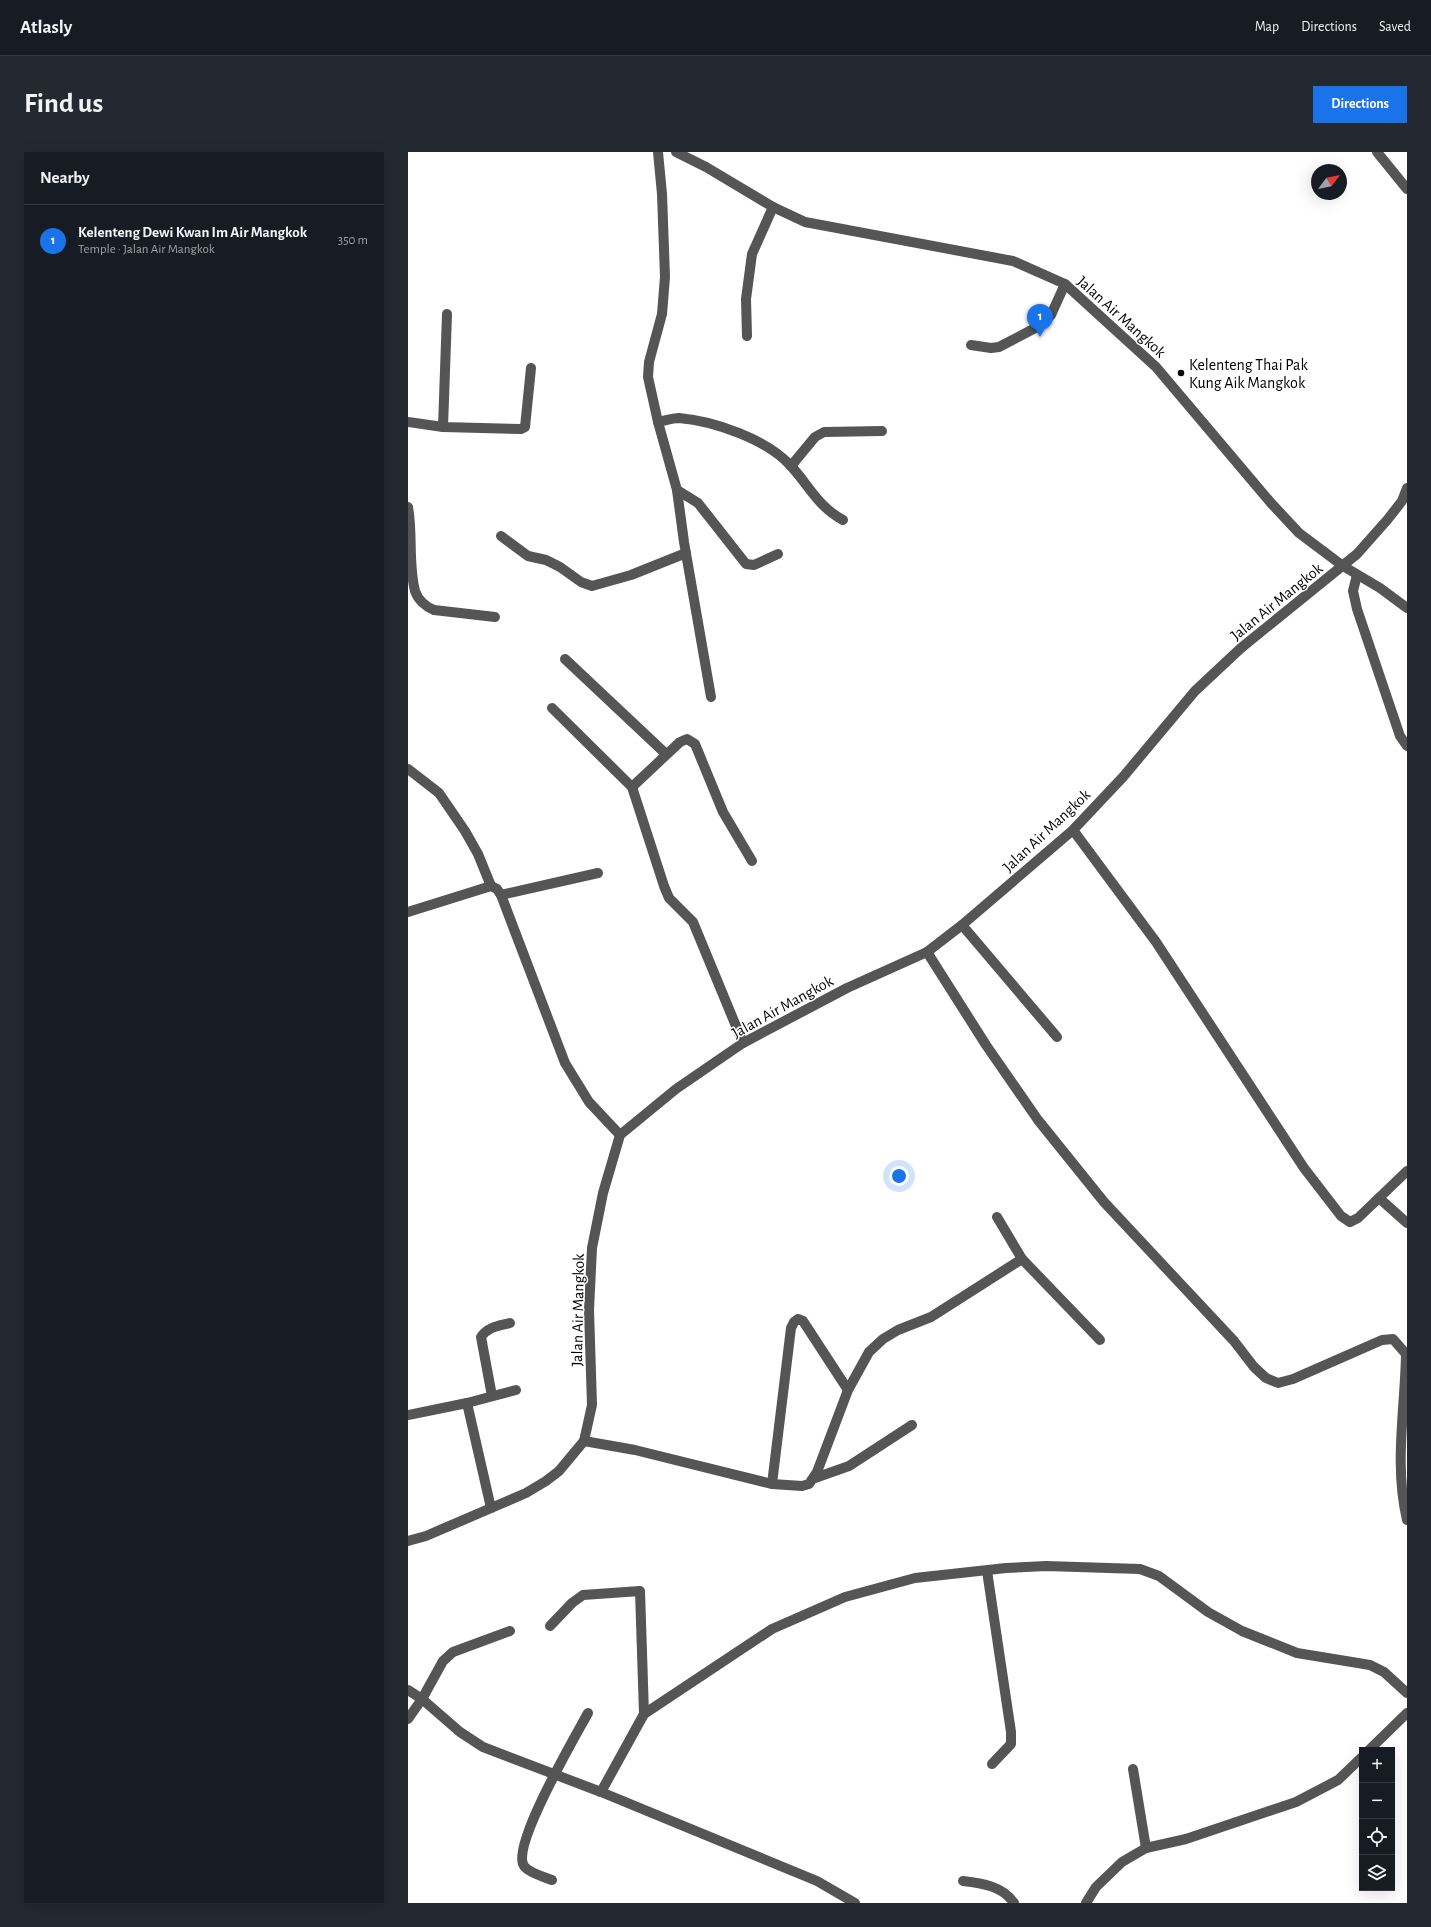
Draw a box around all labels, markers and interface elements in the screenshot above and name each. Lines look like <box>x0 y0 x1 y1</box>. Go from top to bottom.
text: Atlasly <box>20 18 72 37</box>
text: Map <box>1255 20 1279 34</box>
text: Directions <box>1301 20 1357 34</box>
text: Saved <box>1379 20 1411 34</box>
button: Directions <box>1313 86 1407 123</box>
text: Find us <box>24 90 103 118</box>
north arrow <box>1311 164 1347 200</box>
text: Nearby <box>40 169 90 186</box>
text: Kelenteng Dewi Kwan Im Air Mangkok <box>78 225 307 240</box>
text: 1 <box>51 234 55 247</box>
text: 350 m <box>338 234 368 247</box>
text: Temple · Jalan Air Mangkok <box>78 243 215 256</box>
street label: Jalan Air Mangkok <box>1074 273 1169 361</box>
pin: 1 <box>1027 304 1053 337</box>
place label: Kelenteng Thai Pak Kung Aik Mangkok <box>1189 357 1308 391</box>
marker: Kelenteng Thai Pak Kung Aik Mangkok <box>1176 368 1186 378</box>
street label: Jalan Air Mangkok <box>1228 560 1326 644</box>
street label: Jalan Air Mangkok <box>1000 786 1094 875</box>
street label: Jalan Air Mangkok <box>729 972 836 1041</box>
your location <box>889 1166 909 1186</box>
street label: Jalan Air Mangkok <box>569 1253 587 1367</box>
map controls <box>1359 1747 1395 1891</box>
button: + <box>1359 1747 1395 1783</box>
button: − <box>1359 1783 1395 1819</box>
button: locate <box>1359 1819 1395 1855</box>
button: layers <box>1359 1855 1395 1891</box>

